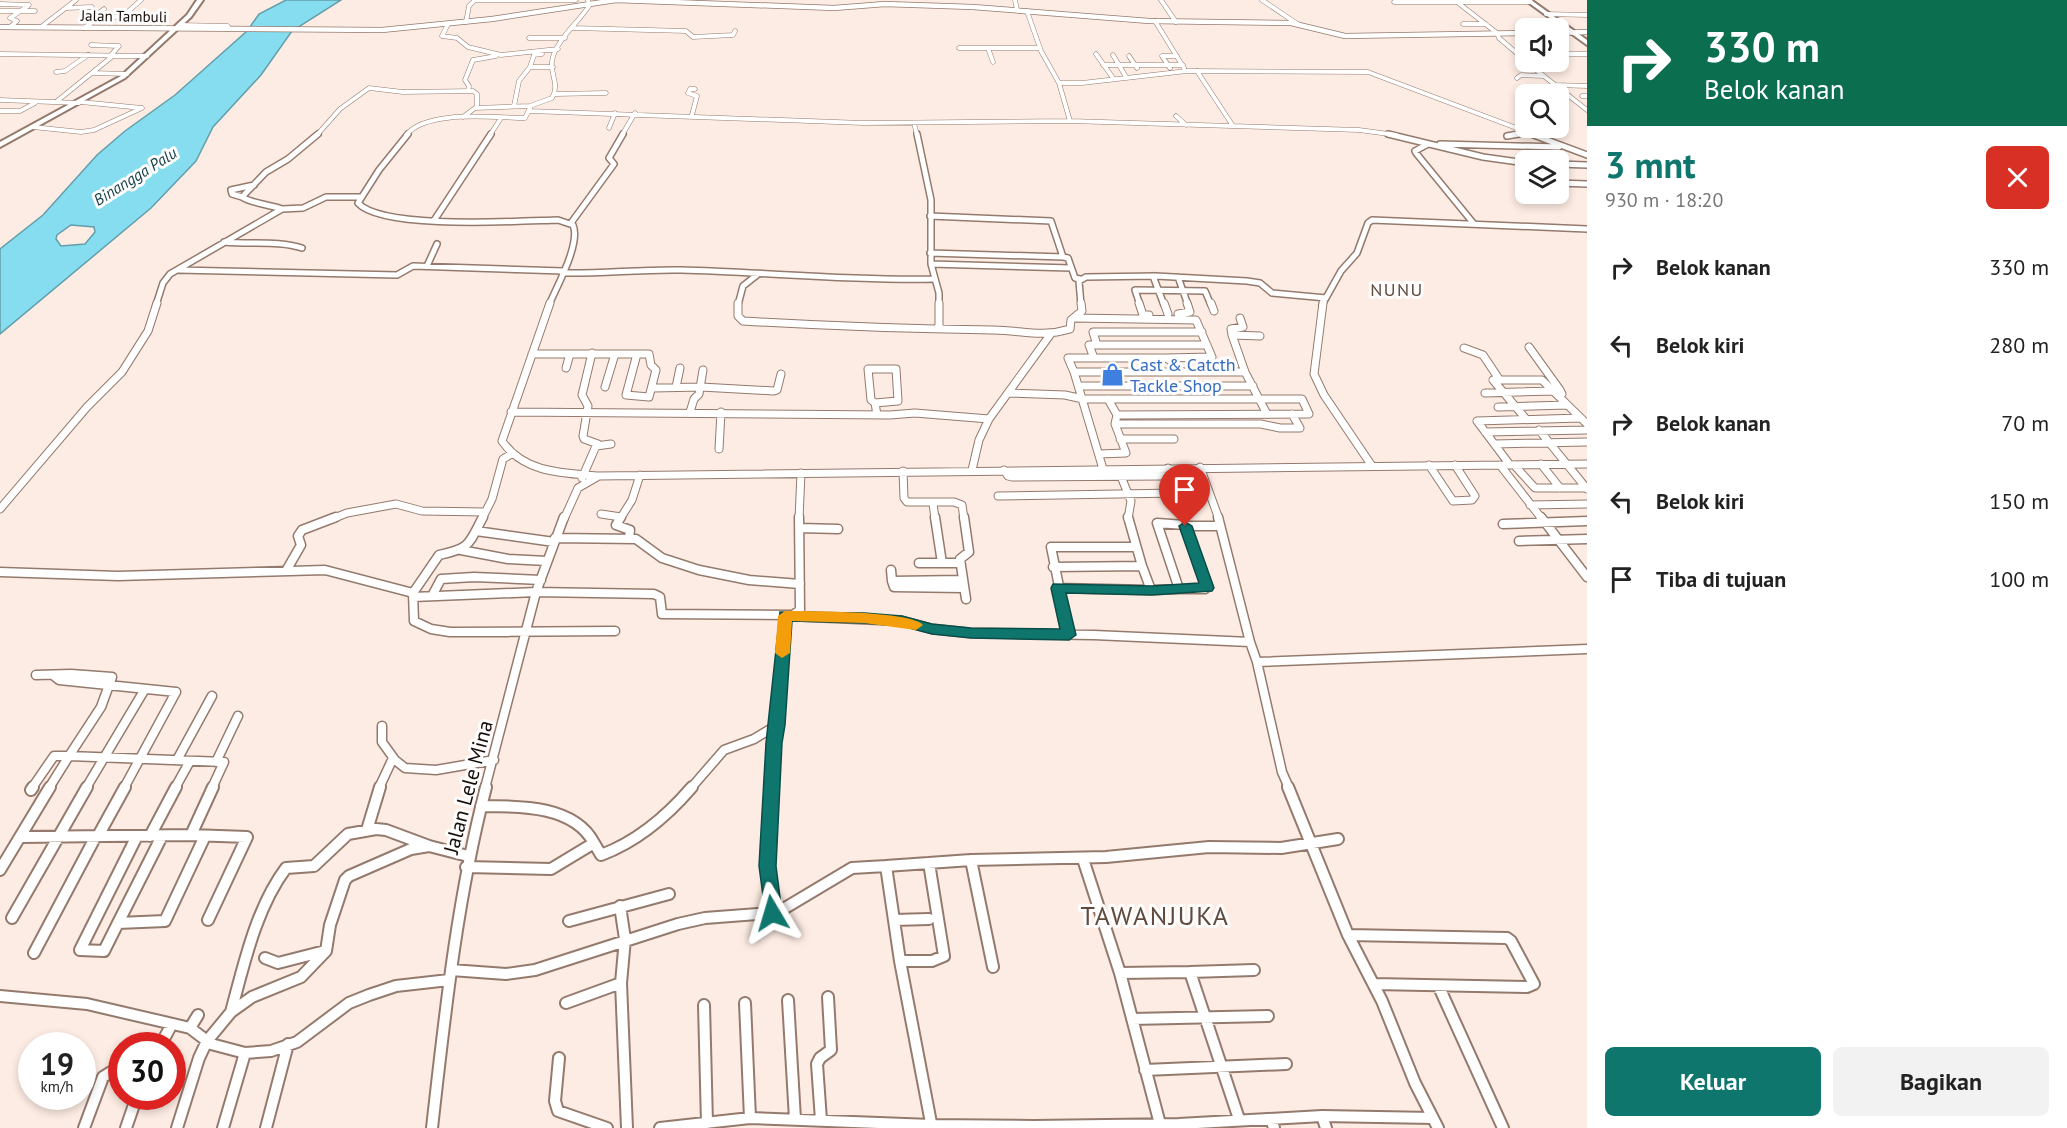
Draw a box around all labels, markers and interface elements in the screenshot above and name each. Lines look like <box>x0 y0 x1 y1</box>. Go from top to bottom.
street label: Jalan Tambuli <box>80 6 167 26</box>
map controls <box>1515 18 1569 204</box>
button: sound <box>1515 18 1569 72</box>
text: 330 m <box>1704 19 1820 74</box>
icon: right <box>1605 24 1683 102</box>
text: Belok kanan <box>1704 72 1844 106</box>
button: search <box>1515 84 1569 138</box>
text: 3 mnt <box>1605 141 1696 188</box>
water label: Binangga Palu <box>90 142 180 210</box>
button: close <box>1986 146 2049 209</box>
button: layers <box>1515 150 1569 204</box>
text: 930 m · 18:20 <box>1605 187 1723 213</box>
icon: right <box>1605 251 1638 284</box>
text: Belok kanan <box>1656 253 1771 281</box>
text: 330 m <box>1989 253 2049 281</box>
district label: NUNU <box>1370 278 1424 301</box>
icon: left <box>1605 329 1638 362</box>
text: Belok kiri <box>1656 331 1745 359</box>
text: 280 m <box>1989 331 2049 359</box>
place label: Cast & Catcth Tackle Shop <box>1130 353 1236 397</box>
shop icon: Cast & Catcth Tackle Shop <box>1099 361 1125 387</box>
icon: right <box>1605 407 1638 440</box>
text: Belok kanan <box>1656 409 1771 437</box>
text: 70 m <box>2001 409 2049 437</box>
pin <box>1159 464 1210 526</box>
icon: arrive <box>1168 473 1201 506</box>
icon: left <box>1605 485 1638 518</box>
text: Belok kiri <box>1656 487 1745 515</box>
text: 150 m <box>1989 487 2049 515</box>
icon: arrive <box>1605 563 1638 596</box>
text: Tiba di tujuan <box>1656 565 1786 593</box>
text: 100 m <box>1989 565 2049 593</box>
street label: Jalan Lele Mina <box>437 717 499 858</box>
position arrow <box>740 881 804 945</box>
district label: TAWANJUKA <box>1081 899 1230 932</box>
speed limit sign: 30 <box>108 1032 186 1110</box>
text: 19 <box>40 1044 74 1083</box>
button: Keluar <box>1605 1047 1821 1116</box>
button: Bagikan <box>1833 1047 2049 1116</box>
text: km/h <box>41 1077 73 1096</box>

